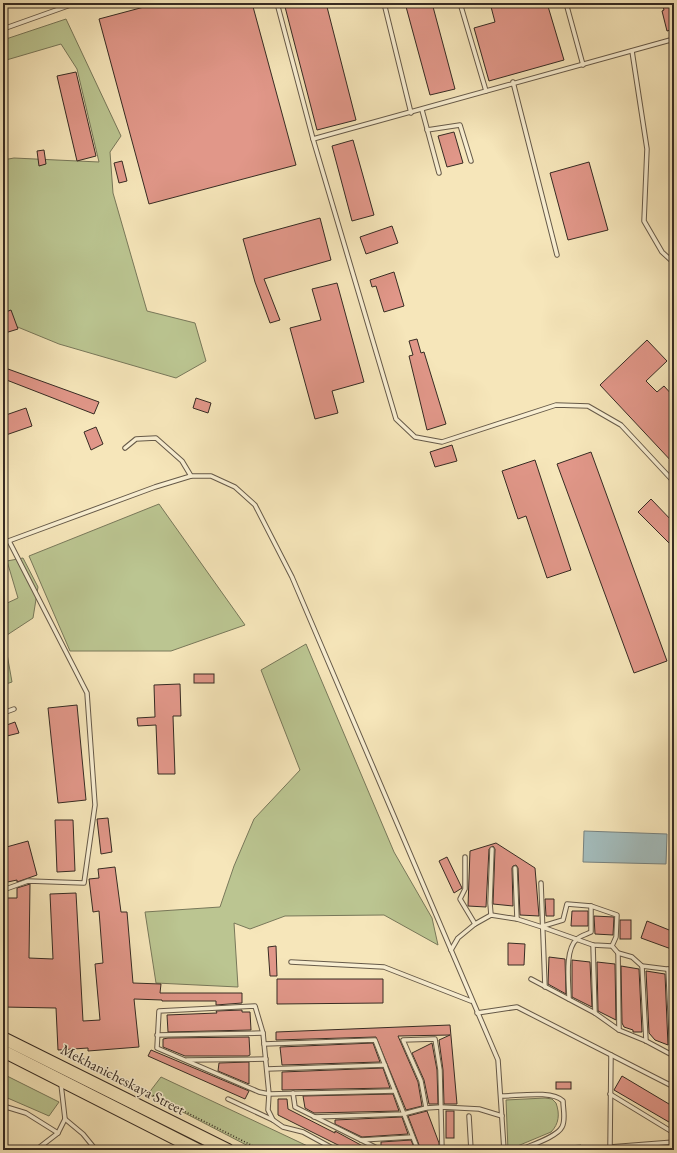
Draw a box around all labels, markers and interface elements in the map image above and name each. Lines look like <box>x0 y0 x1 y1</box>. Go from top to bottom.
street label: Mekhanicheskaya Street <box>58 1039 189 1119</box>

